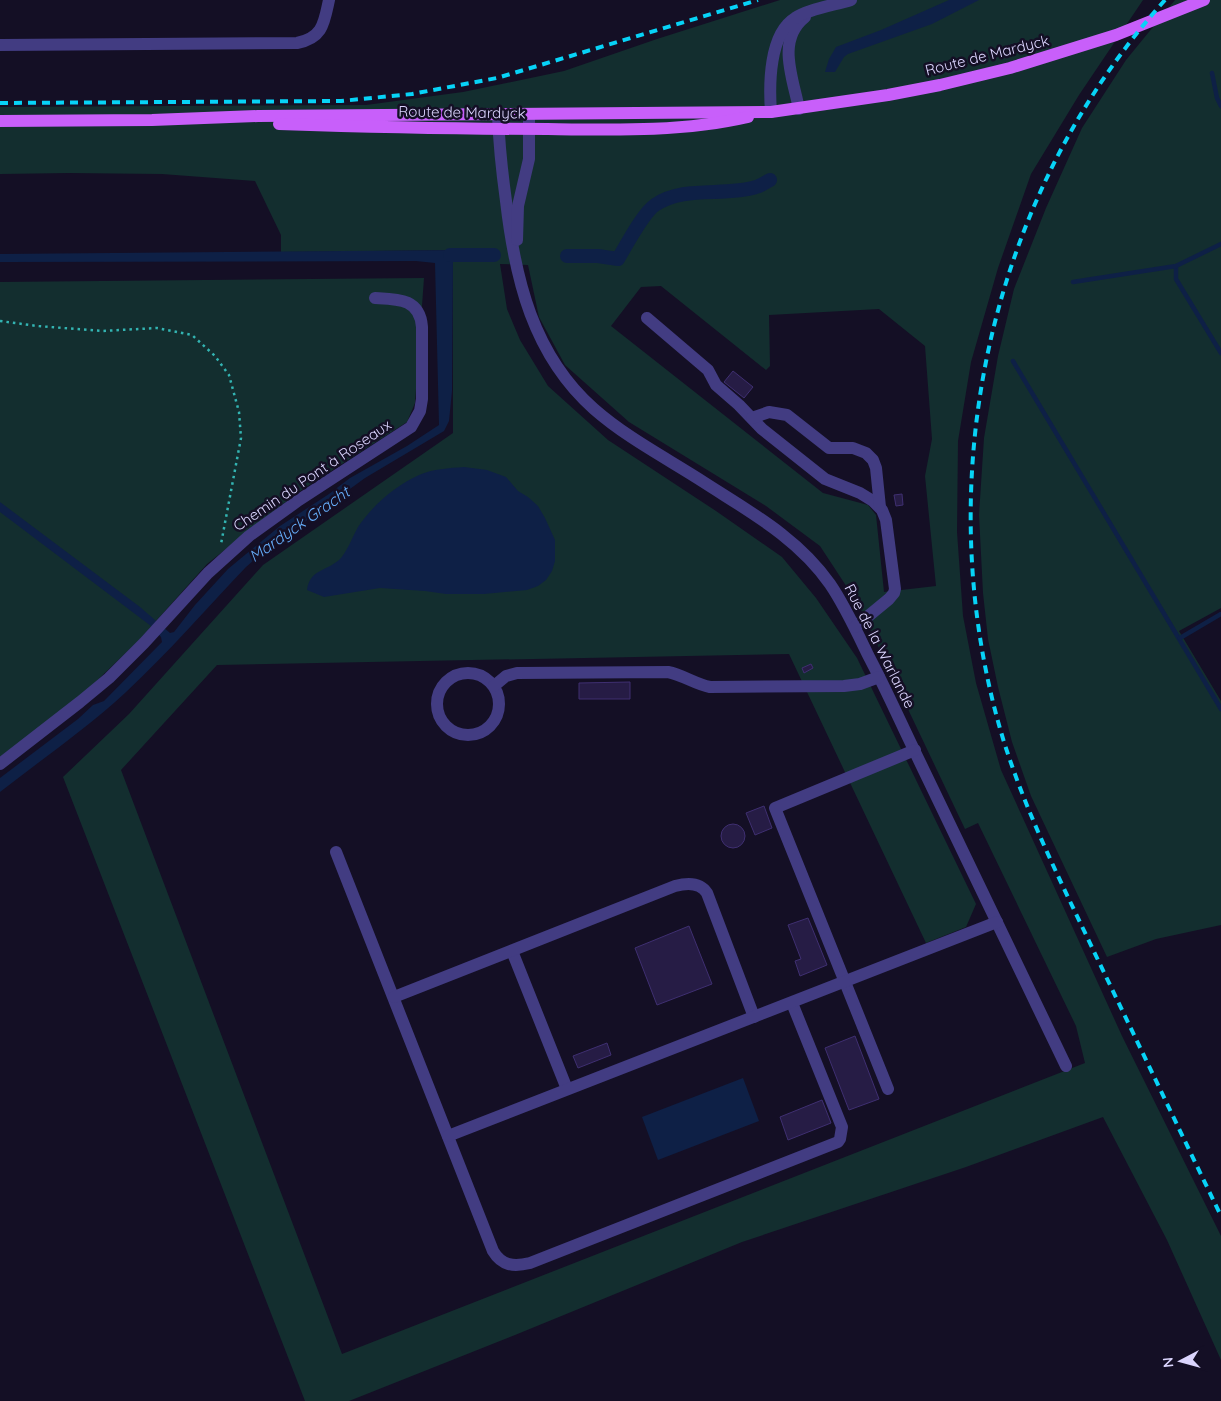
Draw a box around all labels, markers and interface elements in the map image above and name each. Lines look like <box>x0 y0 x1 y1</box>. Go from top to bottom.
street label: Route de Mardyck <box>923 30 1051 80</box>
street label: Route de Mardyck <box>398 101 526 123</box>
street label: Chemin du Pont à Roseaux <box>229 415 395 535</box>
water label: Mardyck Gracht <box>245 481 354 566</box>
street label: Rue de la Warlande <box>840 581 920 711</box>
north arrow <box>1156 1336 1206 1386</box>
text: N <box>1159 1356 1178 1368</box>

